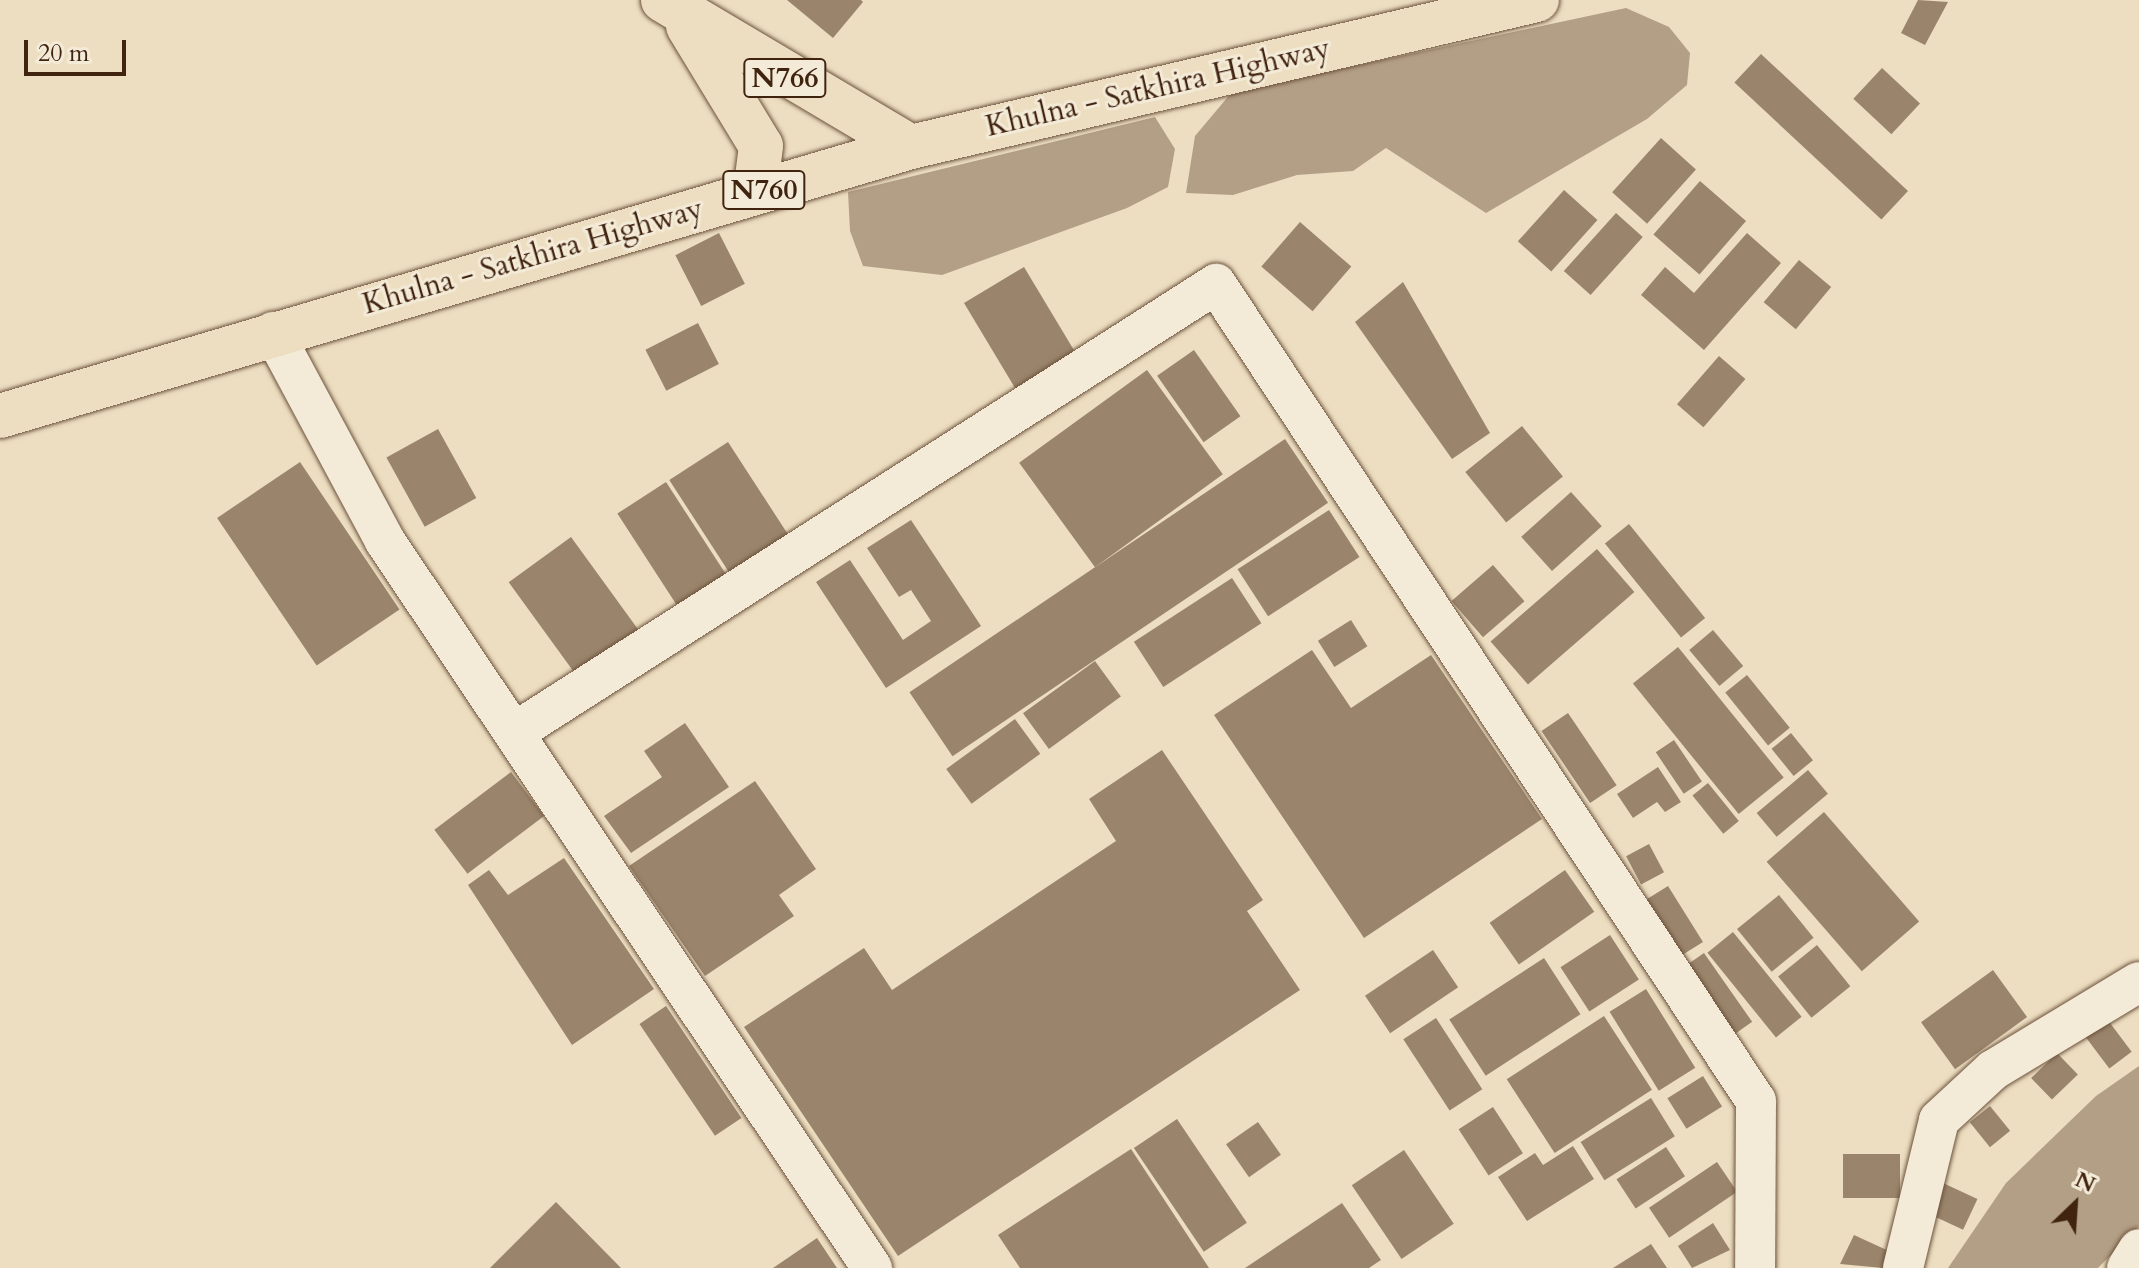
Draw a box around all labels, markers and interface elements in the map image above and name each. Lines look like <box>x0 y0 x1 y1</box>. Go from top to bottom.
scale bar <box>28 24 130 74</box>
street label: Khulna - Satkhira Highway <box>982 31 1334 145</box>
text: 20 m <box>38 37 89 70</box>
road number: N766 <box>743 54 827 102</box>
road number: N760 <box>722 166 806 214</box>
street label: Khulna - Satkhira Highway <box>359 191 707 323</box>
north arrow <box>2035 1164 2115 1244</box>
text: N <box>2070 1165 2100 1200</box>

